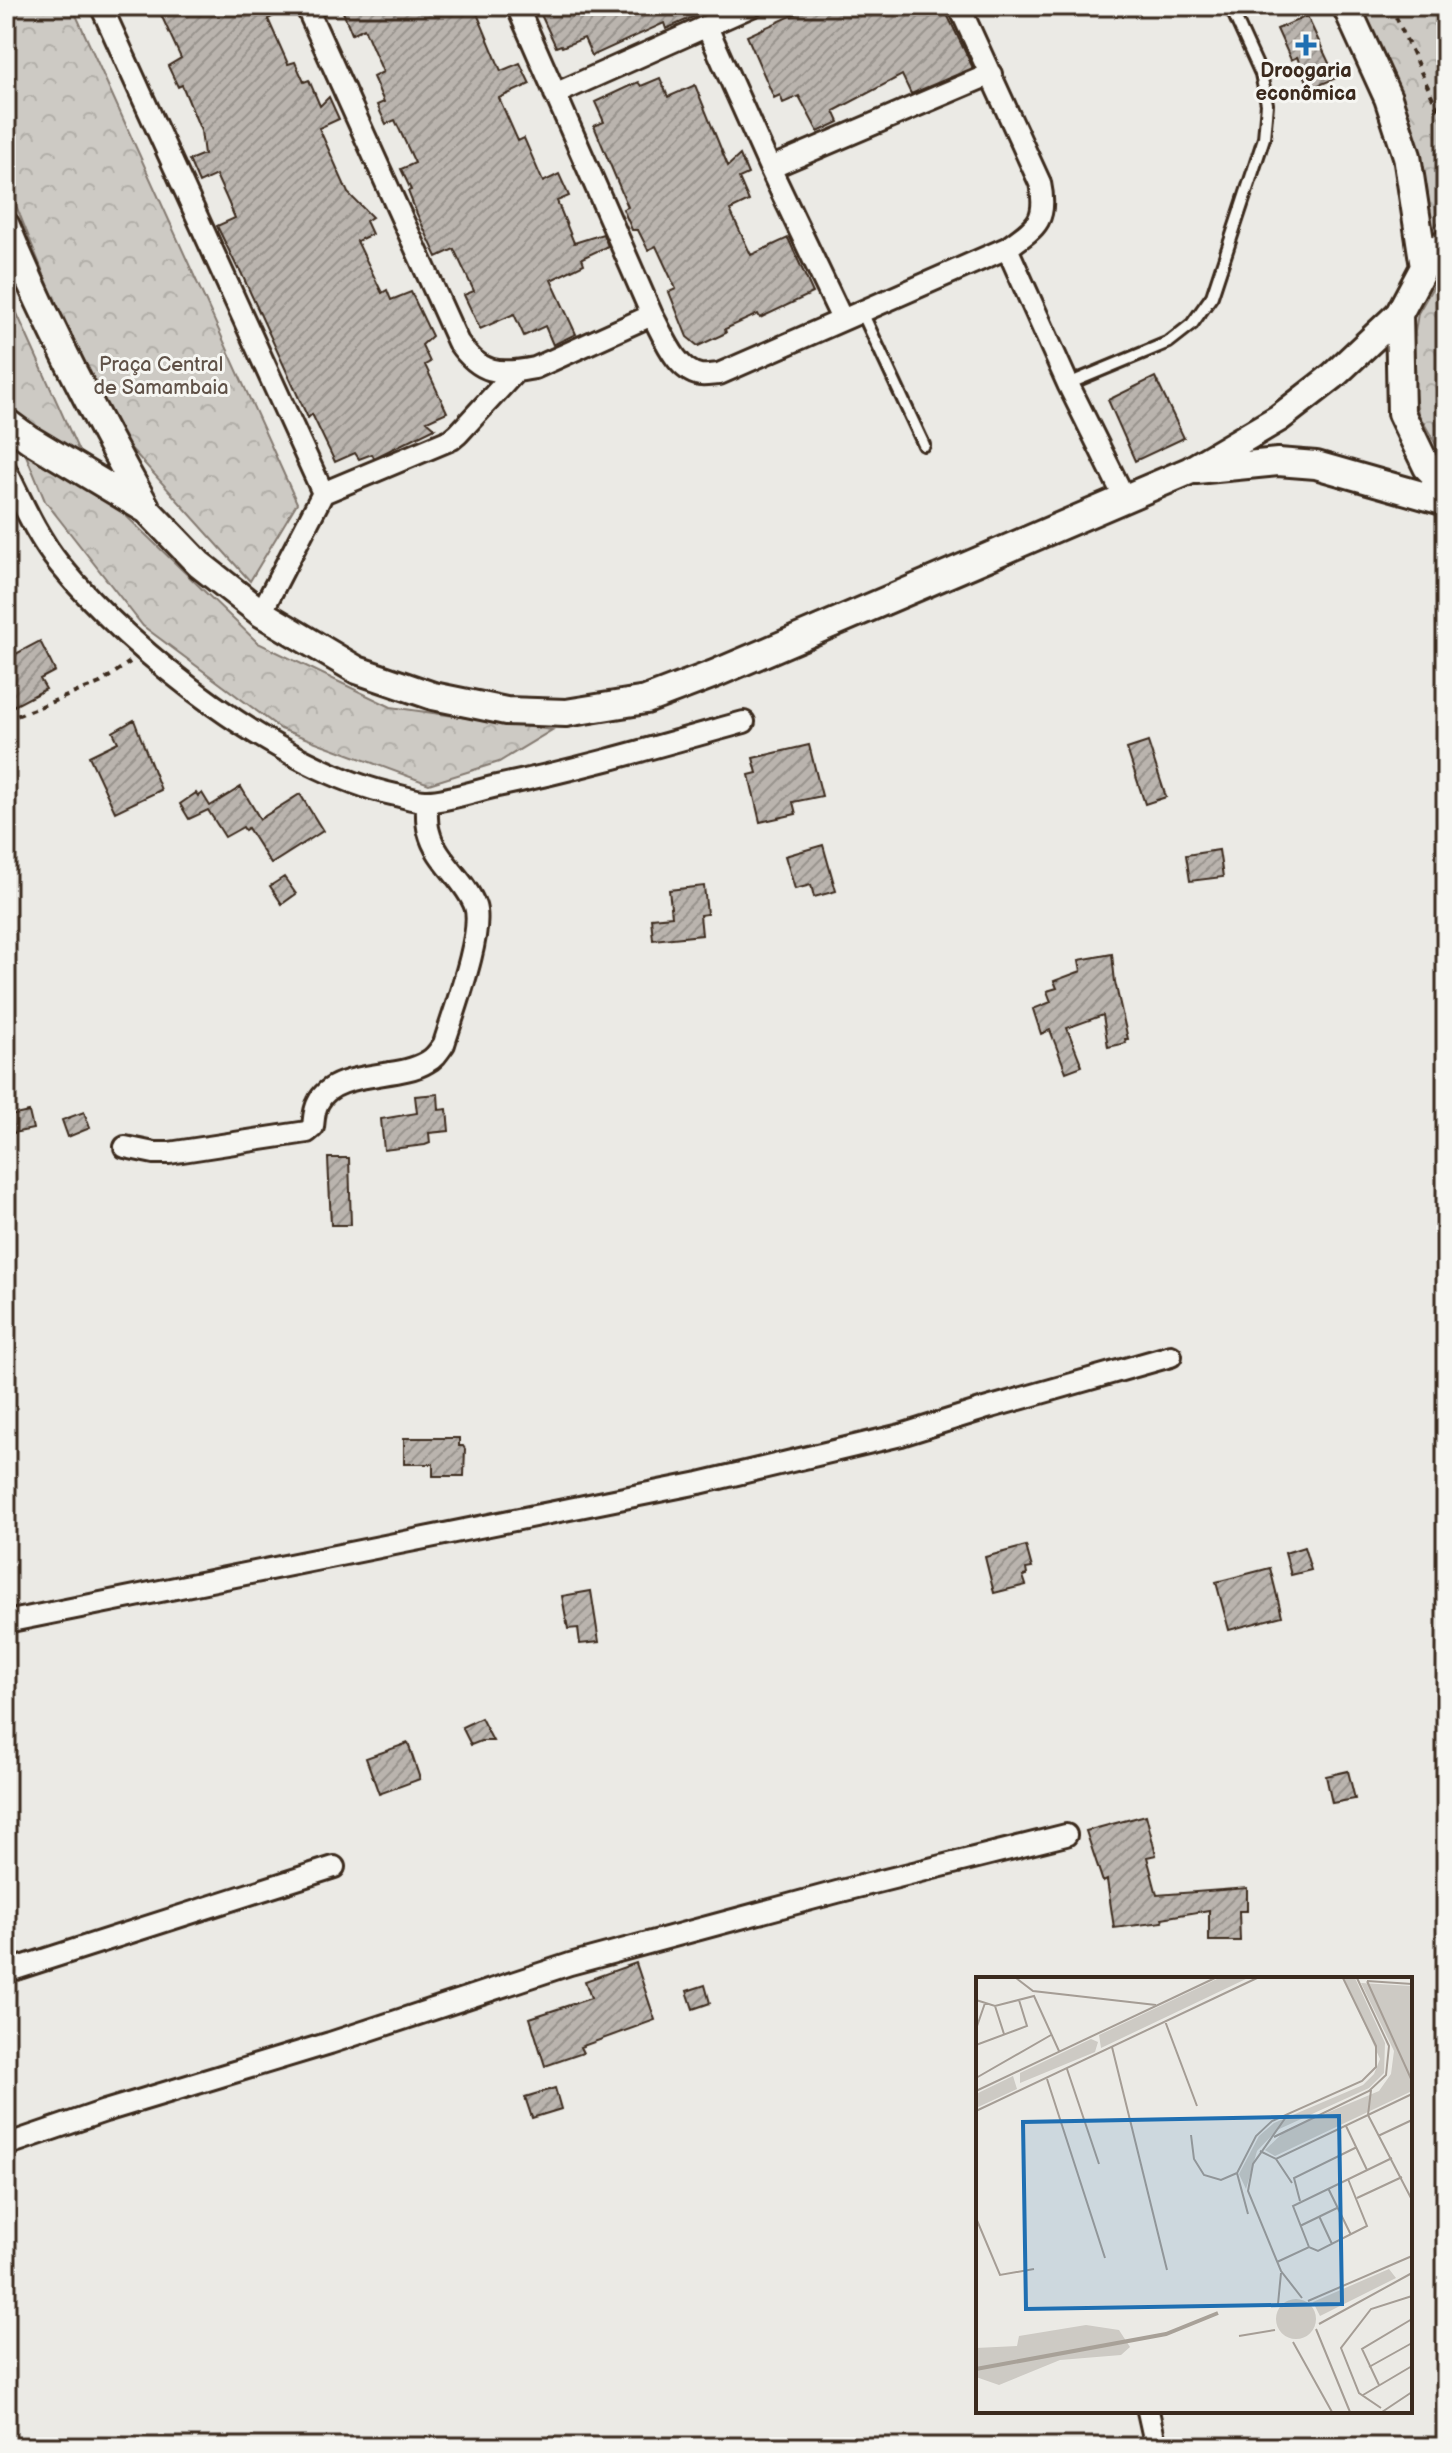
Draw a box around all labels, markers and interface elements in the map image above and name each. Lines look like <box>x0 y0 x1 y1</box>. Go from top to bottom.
marker: Droogaria econômica <box>1297 36 1315 54</box>
place label: Droogaria econômica <box>1256 59 1356 106</box>
park label: Praça Central de Samambaia <box>94 353 228 400</box>
inset map <box>976 1977 1412 2413</box>

